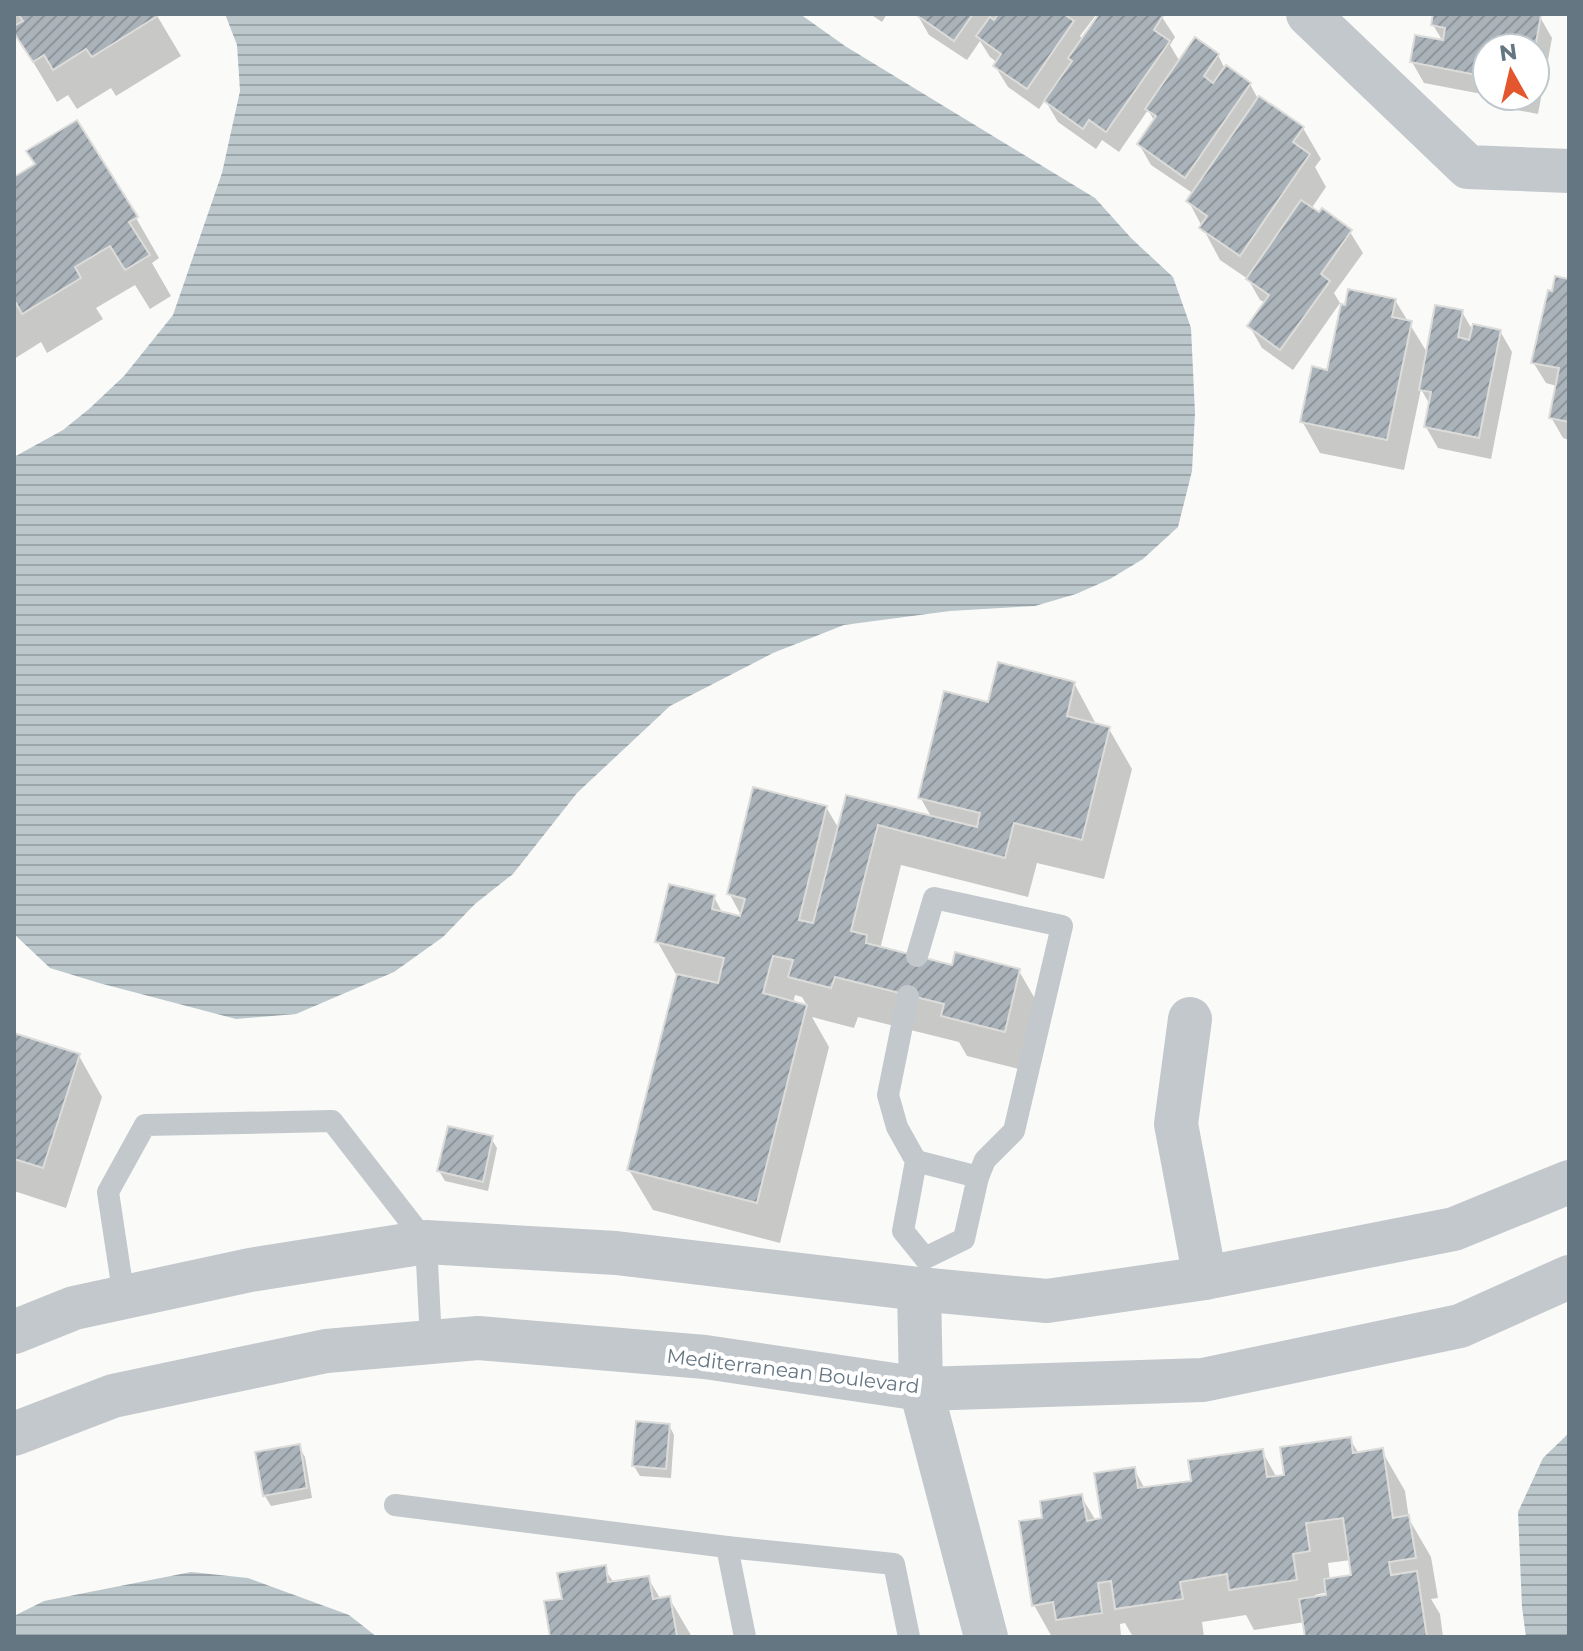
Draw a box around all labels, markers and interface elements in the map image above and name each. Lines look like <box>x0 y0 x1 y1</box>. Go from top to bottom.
north arrow <box>1471 32 1551 112</box>
text: N <box>1498 38 1519 67</box>
street label: Mediterranean Boulevard <box>665 1344 921 1398</box>

